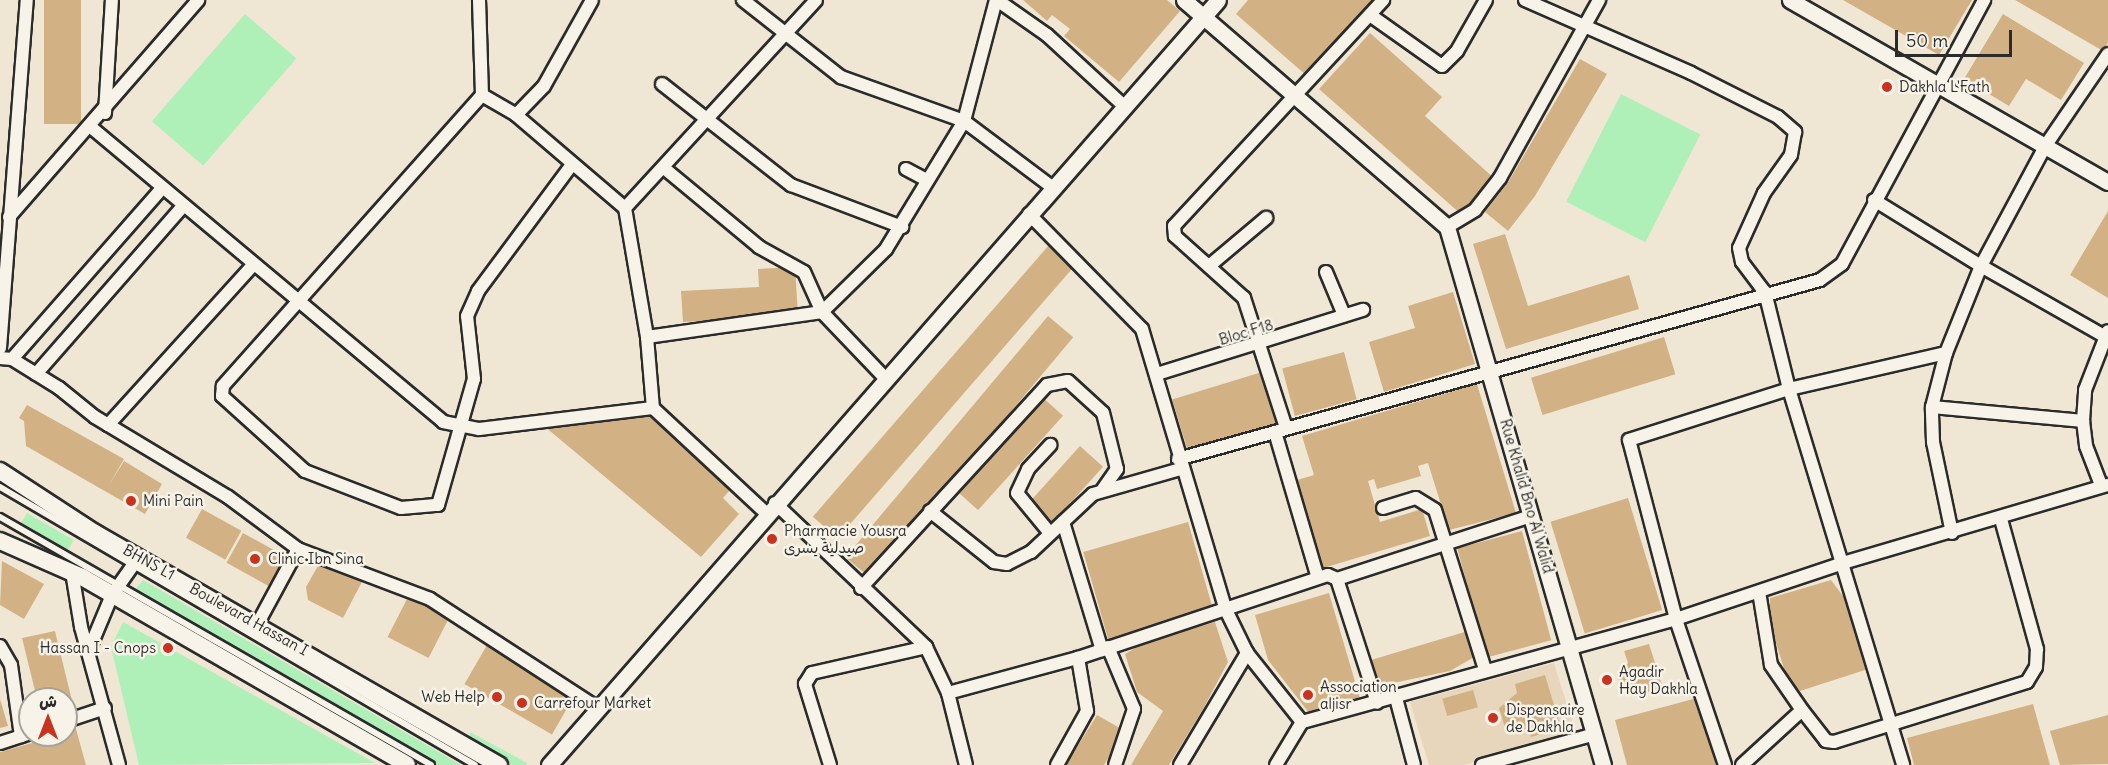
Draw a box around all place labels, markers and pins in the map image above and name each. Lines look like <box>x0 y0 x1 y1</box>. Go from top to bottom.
place label: Dakhla L'Fath <box>1899 78 1990 96</box>
marker: Dakhla L'Fath <box>1880 80 1894 94</box>
place label: Mini Pain <box>143 492 203 510</box>
marker: Mini Pain <box>124 494 138 508</box>
place label: Pharmacie Yousra صيدلية يسرى <box>784 521 906 556</box>
marker: Pharmacie Yousra صيدلية يسرى <box>765 532 779 546</box>
marker: Clinic Ibn Sina <box>246 550 264 568</box>
place label: Clinic Ibn Sina <box>268 550 364 568</box>
place label: Hassan I - Cnops <box>40 639 156 657</box>
marker: Hassan I - Cnops <box>161 641 175 655</box>
place label: Agadir Hay Dakhla <box>1619 662 1698 697</box>
marker: Agadir Hay Dakhla <box>1600 673 1614 687</box>
place label: Association aljisr <box>1320 677 1397 712</box>
place label: Web Help <box>421 688 485 706</box>
marker: Association aljisr <box>1301 688 1315 702</box>
marker: Web Help <box>490 690 504 704</box>
place label: Carrefour Market <box>534 694 651 712</box>
marker: Carrefour Market <box>515 696 529 710</box>
place label: Dispensaire de Dakhla <box>1506 700 1585 735</box>
marker: Dispensaire de Dakhla <box>1484 709 1502 727</box>

